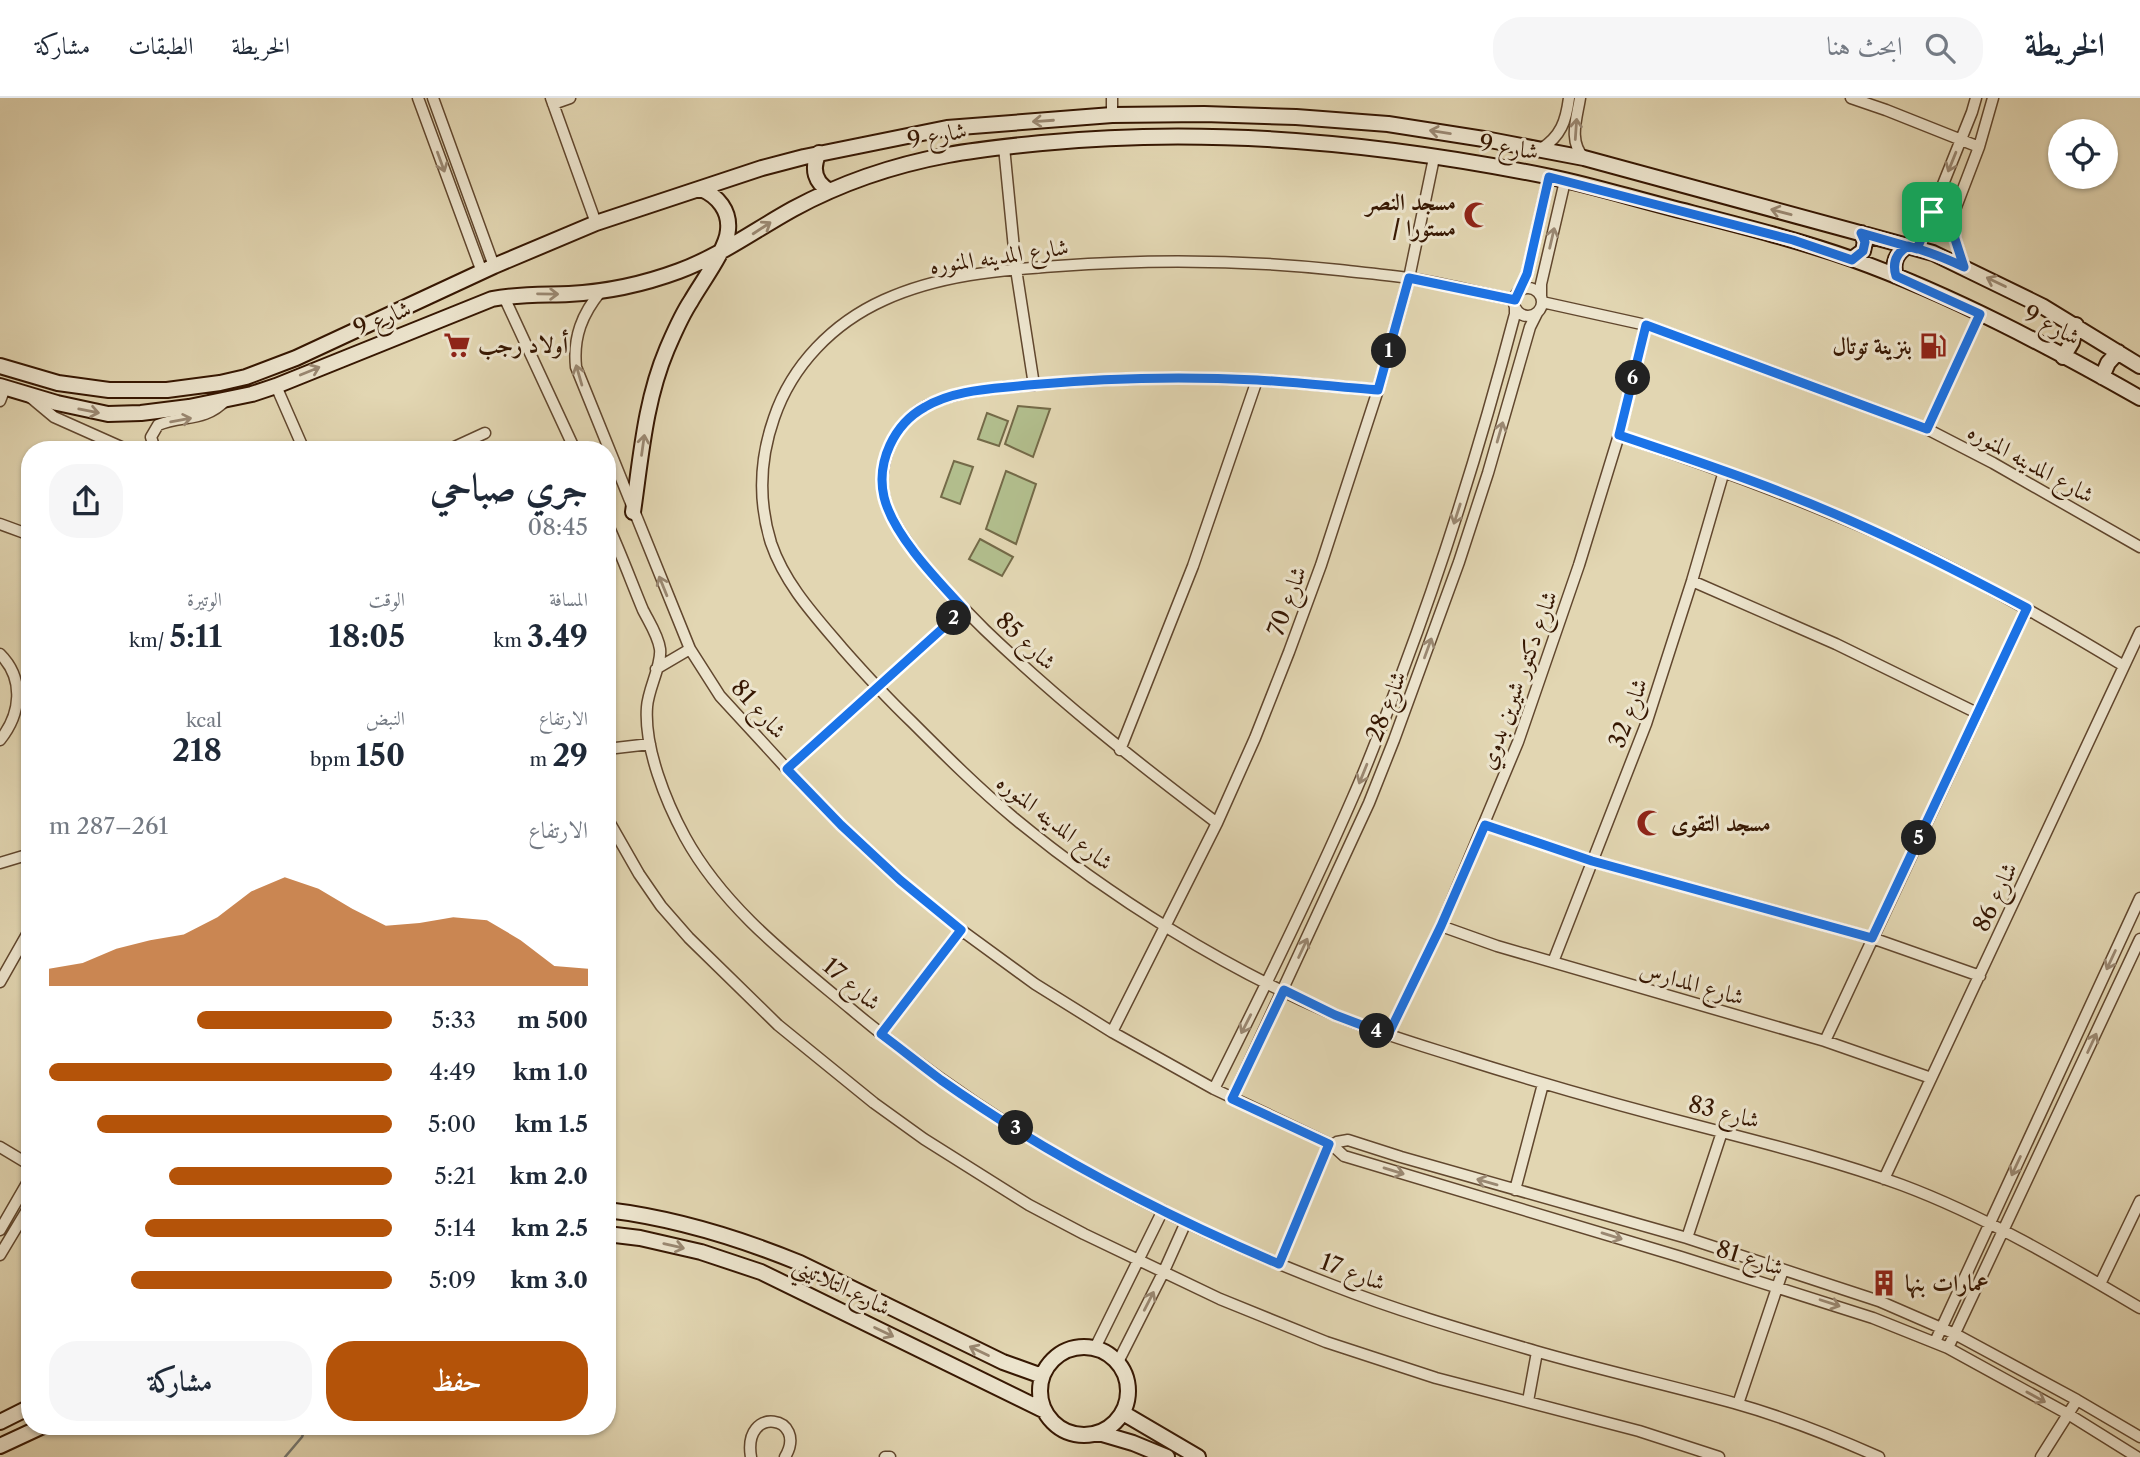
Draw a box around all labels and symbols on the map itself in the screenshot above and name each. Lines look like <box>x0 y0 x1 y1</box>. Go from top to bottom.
one-way arrow <box>1032 115 1054 128</box>
street label: شارع 9 <box>905 116 970 160</box>
one-way arrow <box>1570 119 1583 141</box>
one-way arrow <box>1430 125 1452 138</box>
street label: شارع 9 <box>1476 129 1541 171</box>
one-way arrow <box>436 151 449 173</box>
one-way arrow <box>1945 151 1958 172</box>
pin <box>1902 182 1962 242</box>
place label: مسجد النصر / مستورا <box>1363 188 1456 243</box>
mosque icon: مسجد النصر / مستورا <box>1462 200 1492 230</box>
one-way arrow <box>1770 204 1792 217</box>
one-way arrow <box>752 221 771 235</box>
one-way arrow <box>1546 227 1559 250</box>
street label: شارع المدينه المنوره <box>928 232 1071 286</box>
one-way arrow <box>1986 275 2007 289</box>
one-way arrow <box>536 287 559 301</box>
street label: شارع 9 <box>349 294 417 348</box>
street label: شارع 9 <box>2016 299 2085 356</box>
place label: أولاد رجب <box>478 329 569 360</box>
supermarket icon: أولاد رجب <box>442 330 472 360</box>
fuel station icon: بنزينة توتال <box>1918 331 1948 361</box>
place label: بنزينة توتال <box>1832 332 1912 361</box>
pin: 1 <box>1372 334 1406 368</box>
pin: 6 <box>1616 360 1650 396</box>
one-way arrow <box>299 364 321 377</box>
one-way arrow <box>572 364 585 386</box>
one-way arrow <box>77 404 100 418</box>
one-way arrow <box>169 413 192 426</box>
street label: شارع المدينه المنوره <box>1960 417 2099 514</box>
one-way arrow <box>1494 422 1507 444</box>
one-way arrow <box>636 434 649 457</box>
one-way arrow <box>1450 503 1463 525</box>
street label: شارع 70 <box>1262 562 1318 642</box>
one-way arrow <box>656 576 669 597</box>
street label: شارع دكتور شيرين بدوي <box>1473 587 1569 775</box>
pin: 2 <box>936 601 972 636</box>
street label: شارع 85 <box>986 606 1062 680</box>
one-way arrow <box>1423 638 1435 660</box>
street label: شارع 28 <box>1360 667 1418 747</box>
street label: شارع 81 <box>721 674 793 748</box>
street label: شارع 32 <box>1603 674 1659 754</box>
one-way arrow <box>1356 762 1369 784</box>
street label: شارع المدينه المنوره <box>988 768 1119 881</box>
mosque icon: مسجد التقوى <box>1635 808 1665 838</box>
place label: مسجد التقوى <box>1671 809 1771 838</box>
pin: 5 <box>1902 820 1937 856</box>
street label: شارع 86 <box>1967 858 2029 939</box>
one-way arrow <box>1297 938 1310 960</box>
one-way arrow <box>2104 948 2117 970</box>
street label: شارع 17 <box>813 952 887 1021</box>
street label: شارع المدارس <box>1635 955 1747 1017</box>
one-way arrow <box>1239 1014 1253 1034</box>
pin: 4 <box>1360 1014 1394 1048</box>
one-way arrow <box>2086 1033 2099 1054</box>
street label: شارع 83 <box>1684 1090 1762 1140</box>
pin: 3 <box>998 1110 1034 1146</box>
one-way arrow <box>2008 1155 2022 1176</box>
one-way arrow <box>1383 1166 1405 1179</box>
one-way arrow <box>1476 1174 1498 1187</box>
one-way arrow <box>1601 1230 1623 1243</box>
street label: شارع 81 <box>1711 1234 1787 1287</box>
one-way arrow <box>663 1240 685 1253</box>
street label: شارع 17 <box>1315 1247 1389 1302</box>
street label: شارع التلاتيني <box>786 1250 895 1328</box>
building icon: عمارات بنها <box>1869 1268 1899 1298</box>
place label: عمارات بنها <box>1905 1269 1989 1299</box>
one-way arrow <box>1142 1291 1156 1312</box>
one-way arrow <box>1818 1297 1840 1310</box>
one-way arrow <box>873 1325 894 1339</box>
one-way arrow <box>969 1343 990 1357</box>
one-way arrow <box>2025 1391 2046 1404</box>

